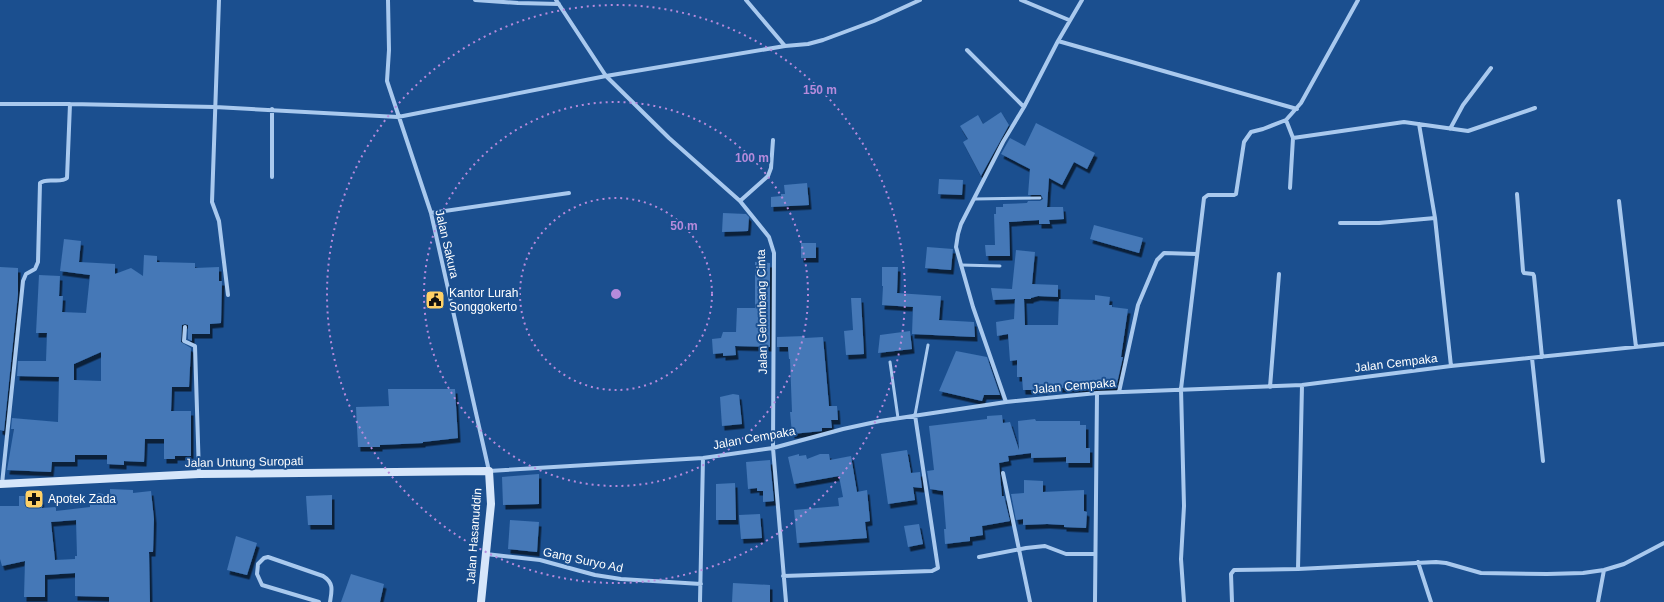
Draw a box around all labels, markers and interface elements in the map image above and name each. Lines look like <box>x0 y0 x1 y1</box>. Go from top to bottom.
text: 150 m <box>803 83 837 97</box>
text: 100 m <box>735 151 769 165</box>
street label: Jalan Sakura <box>432 208 462 280</box>
text: 50 m <box>670 219 698 233</box>
street label: Jalan Gelombang Cinta <box>754 249 770 375</box>
place label: Kantor Lurah Songgokerto <box>449 286 518 314</box>
centre of rings <box>609 287 623 301</box>
public building icon: Kantor Lurah Songgokerto <box>424 289 446 311</box>
street label: Jalan Cempaka <box>1354 351 1439 375</box>
street label: Jalan Cempaka <box>1032 375 1116 397</box>
street label: Jalan Cempaka <box>712 424 797 452</box>
street label: Jalan Untung Suropati <box>185 454 303 470</box>
pharmacy icon: Apotek Zada <box>23 488 45 510</box>
street label: Jalan Hasanuddin <box>464 488 484 584</box>
place label: Apotek Zada <box>48 492 116 506</box>
street label: Gang Suryo Ad <box>542 545 624 575</box>

